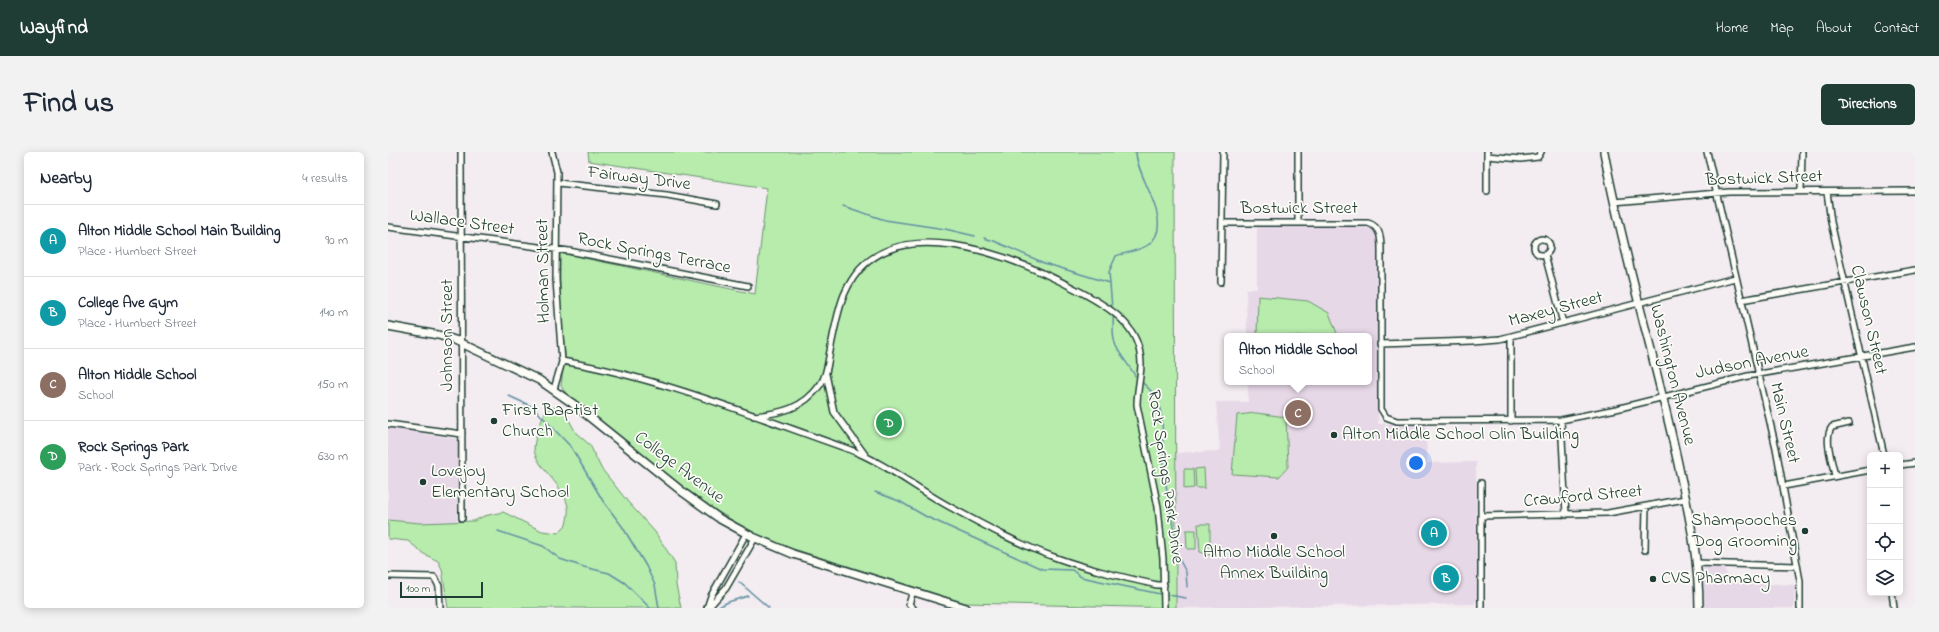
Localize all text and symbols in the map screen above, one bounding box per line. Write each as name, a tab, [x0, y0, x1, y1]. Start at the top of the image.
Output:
text: Wayfind	[20, 15, 88, 42]
text: Home	[1716, 18, 1748, 39]
text: Map	[1770, 18, 1794, 39]
text: About	[1816, 18, 1852, 39]
text: Contact	[1874, 18, 1919, 39]
text: Find us	[24, 84, 114, 125]
button: Directions	[1821, 84, 1915, 125]
street label: Fairway Drive	[585, 160, 693, 198]
street label: Bostwick Street	[1704, 164, 1823, 194]
text: Nearby	[40, 166, 92, 191]
text: 4 results	[302, 169, 348, 188]
street label: Bostwick Street	[1239, 196, 1358, 222]
street label: Wallace Street	[408, 203, 516, 243]
street label: Holman Street	[530, 218, 558, 324]
text: Alton Middle School Main Building	[78, 220, 280, 242]
street label: Rock Springs Terrace	[575, 226, 734, 283]
text: A	[49, 231, 57, 250]
text: 90 m	[325, 231, 348, 250]
text: Place · Humbert Street	[78, 242, 197, 261]
street label: Clawson Street	[1843, 263, 1893, 377]
street label: Johnson Street	[435, 279, 461, 391]
street label: Maxey Street	[1506, 285, 1606, 335]
text: College Ave Gym	[78, 292, 178, 314]
street label: Washington Avenue	[1641, 302, 1702, 449]
text: B	[49, 303, 57, 322]
text: 140 m	[320, 303, 348, 322]
text: Place · Humbert Street	[78, 314, 197, 333]
popup	[1224, 333, 1372, 385]
text: Alton Middle School	[1239, 339, 1357, 361]
street label: Judson Avenue	[1693, 339, 1812, 387]
text: School	[1239, 361, 1274, 380]
text: Alton Middle School	[78, 364, 197, 386]
text: C	[49, 375, 57, 394]
text: 150 m	[317, 375, 348, 394]
street label: Main Street	[1762, 380, 1806, 466]
text: School	[78, 386, 114, 405]
street label: Rock Springs Park Drive	[1139, 388, 1190, 567]
place label: First Baptist Church	[501, 398, 598, 445]
pin: C	[1285, 398, 1311, 428]
pin: D	[876, 408, 902, 438]
marker: First Baptist Church	[489, 416, 499, 426]
place label: Alton Middle School Olin Building	[1342, 422, 1579, 449]
street label: College Avenue	[628, 425, 730, 512]
marker: Alton Middle School Olin Building	[1329, 430, 1339, 440]
text: Rock Springs Park	[78, 436, 189, 458]
text: D	[48, 447, 58, 466]
text: 630 m	[318, 447, 348, 466]
map controls	[1867, 452, 1903, 596]
button: +	[1867, 452, 1903, 488]
your location	[1406, 453, 1426, 473]
text: Park · Rock Springs Park Drive	[78, 458, 237, 477]
place label: Lovejoy Elementary School	[431, 459, 569, 506]
marker: Lovejoy Elementary School	[418, 477, 428, 487]
street label: Crawford Street	[1522, 479, 1644, 515]
button: −	[1867, 488, 1903, 524]
place label: Shampooches Dog Grooming	[1691, 508, 1797, 556]
pin: A	[1421, 518, 1447, 548]
button: locate	[1867, 524, 1903, 560]
marker: Shampooches Dog Grooming	[1800, 526, 1810, 536]
marker: Altno Middle School Annex Building	[1269, 531, 1279, 541]
place label: Altno Middle School Annex Building	[1203, 540, 1345, 588]
button: layers	[1867, 560, 1903, 596]
pin: B	[1433, 563, 1459, 593]
place label: CVS Pharmacy	[1661, 566, 1770, 592]
marker: CVS Pharmacy	[1648, 574, 1658, 584]
scale bar	[400, 580, 483, 599]
text: 100 m	[406, 581, 430, 597]

